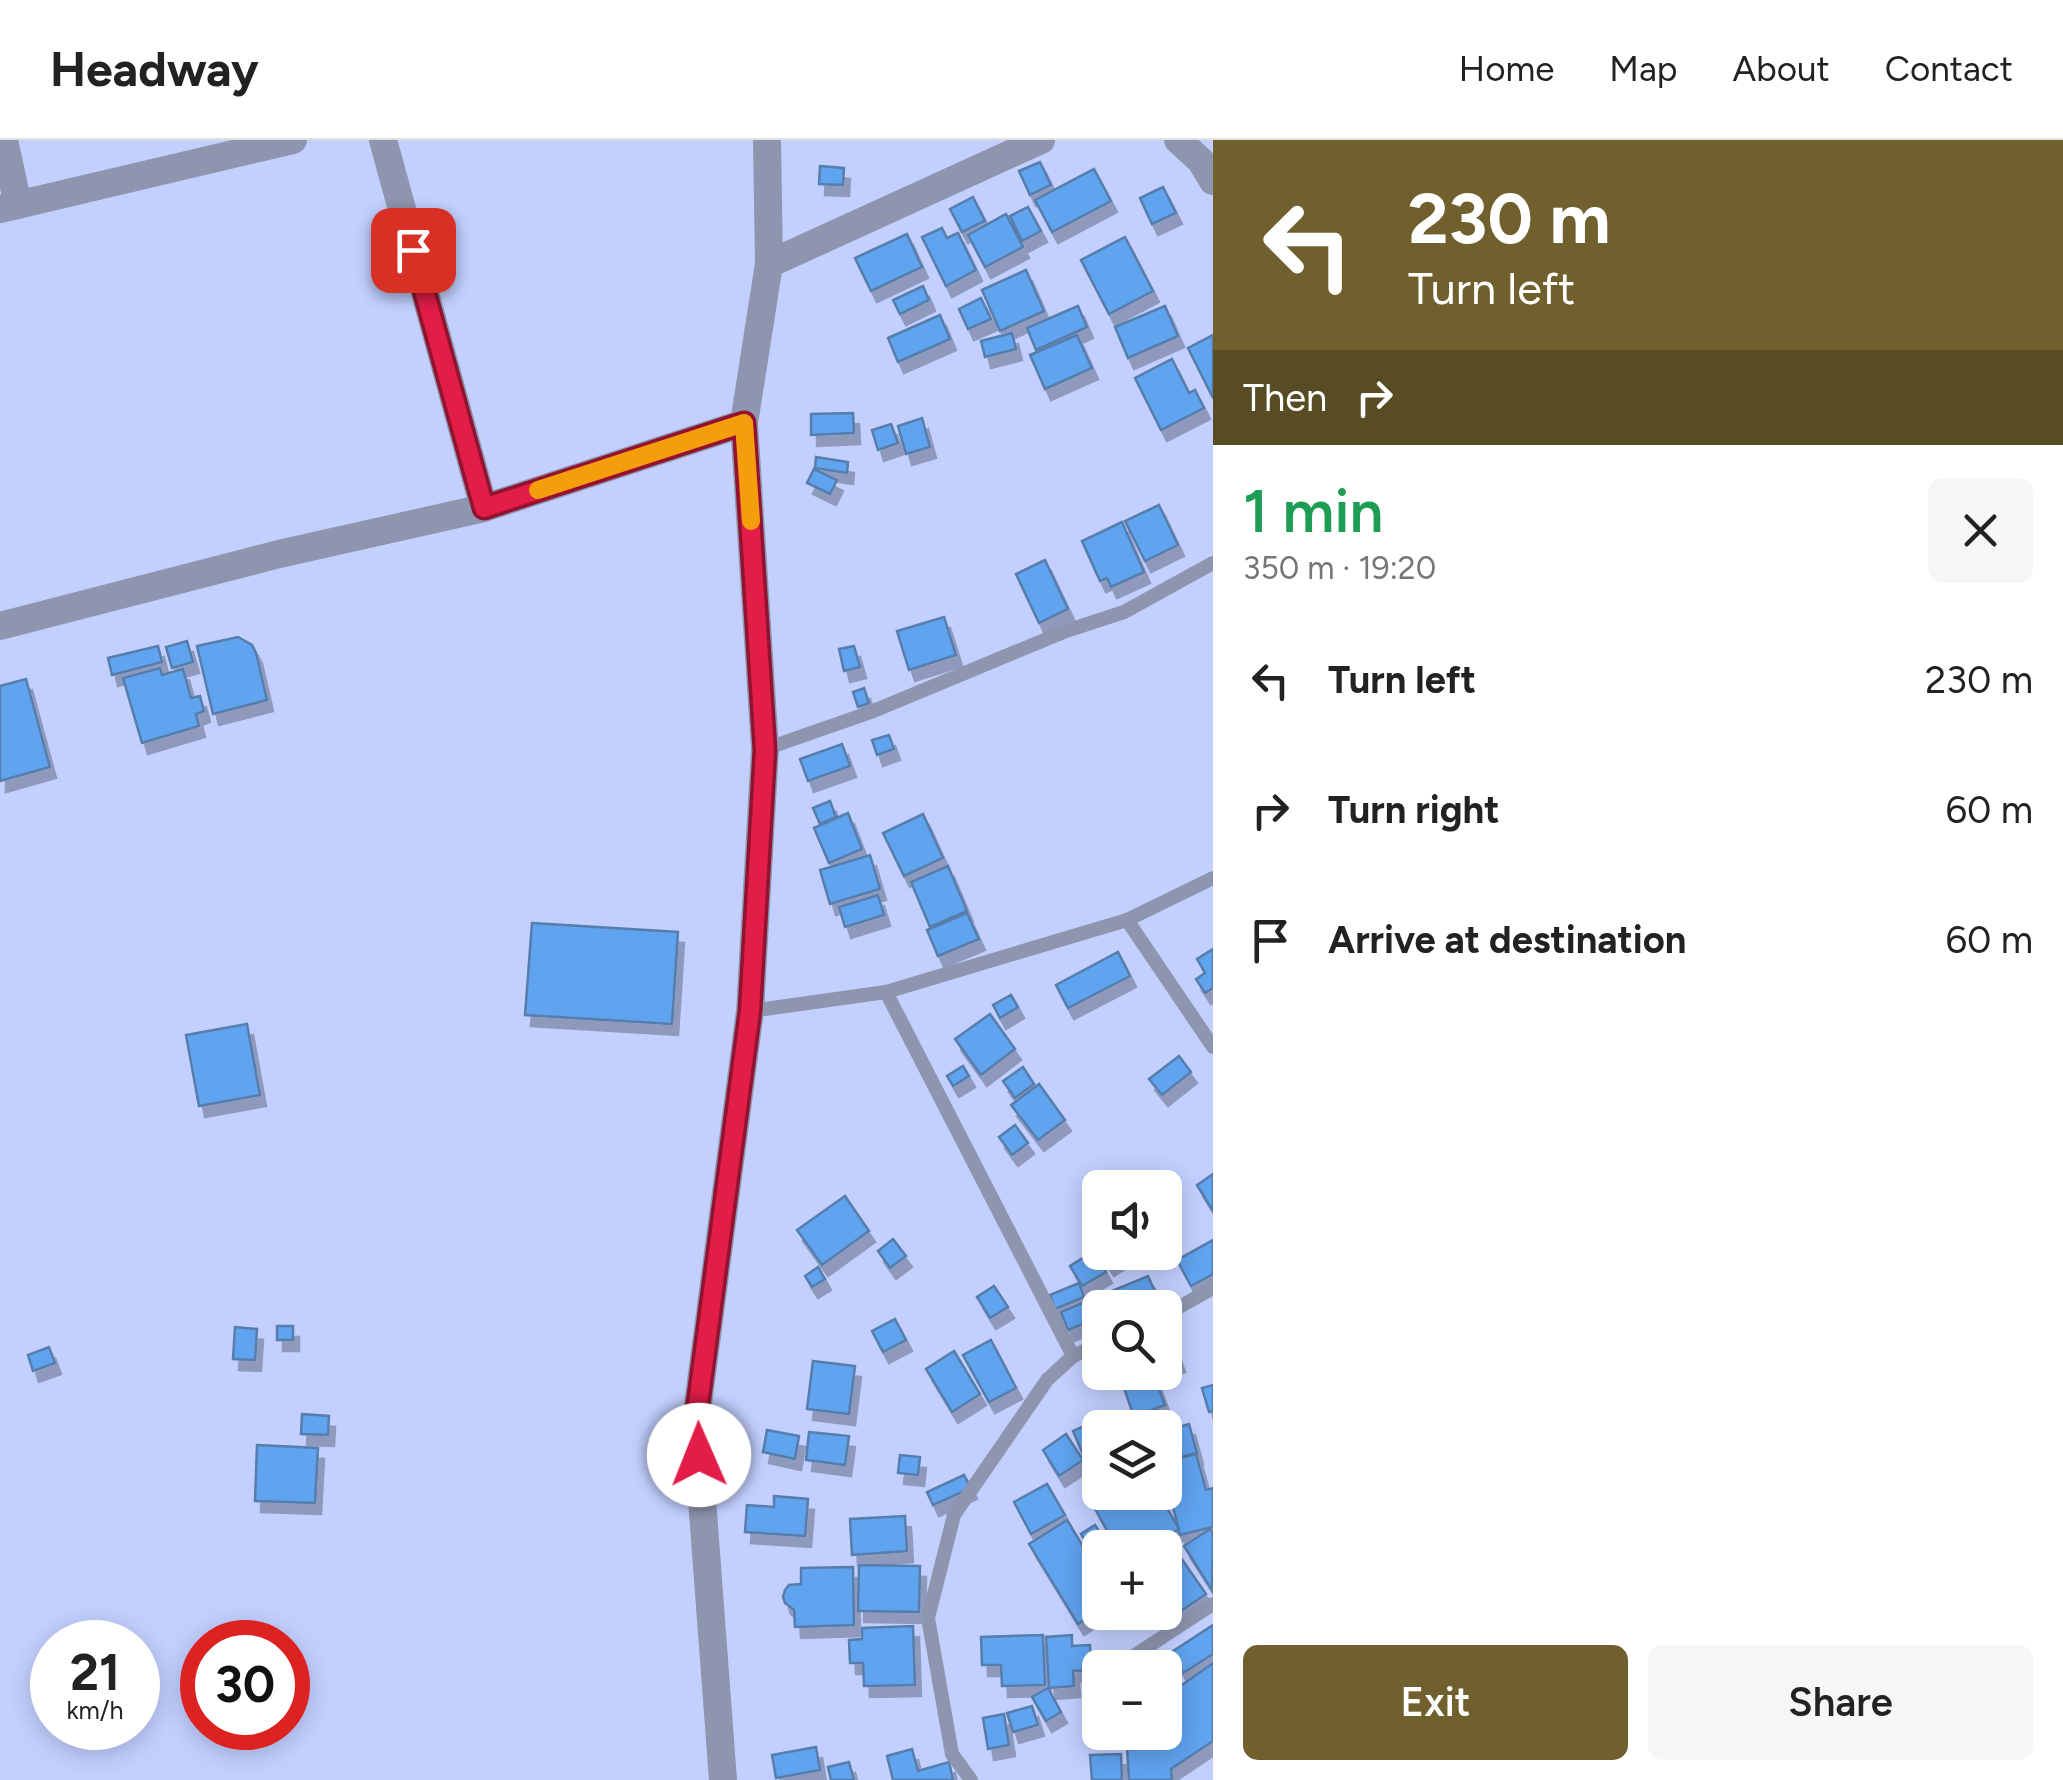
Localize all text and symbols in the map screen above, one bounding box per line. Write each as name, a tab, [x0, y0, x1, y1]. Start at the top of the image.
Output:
text: Headway	[50, 40, 259, 98]
text: Home	[1459, 48, 1554, 90]
text: Map	[1609, 48, 1678, 90]
text: About	[1733, 48, 1830, 90]
text: Contact	[1885, 48, 2013, 90]
text: 230 m	[1408, 176, 1611, 261]
icon: left	[1243, 180, 1373, 310]
pin	[371, 208, 456, 293]
icon: arrive	[386, 223, 441, 278]
text: Turn left	[1408, 261, 1575, 315]
icon: right	[1347, 370, 1402, 425]
text: Then	[1243, 375, 1327, 421]
text: 1 min	[1243, 475, 1383, 547]
button: close	[1928, 478, 2033, 583]
text: 350 m · 19:20	[1243, 549, 1436, 587]
icon: left	[1243, 653, 1298, 708]
text: Turn left	[1328, 657, 1476, 703]
text: 230 m	[1925, 657, 2033, 703]
icon: right	[1243, 783, 1298, 838]
text: Turn right	[1328, 787, 1500, 833]
text: 60 m	[1945, 787, 2033, 833]
icon: arrive	[1243, 913, 1298, 968]
text: Arrive at destination	[1328, 917, 1686, 963]
text: 60 m	[1945, 917, 2033, 963]
map controls	[1082, 1170, 1182, 1750]
button: sound	[1082, 1170, 1182, 1270]
button: search	[1082, 1290, 1182, 1390]
position arrow	[647, 1403, 751, 1507]
button: layers	[1082, 1410, 1182, 1510]
button: +	[1082, 1530, 1182, 1630]
speed limit sign: 30	[180, 1620, 310, 1750]
text: 21	[70, 1642, 120, 1703]
button: Exit	[1243, 1645, 1628, 1760]
button: Share	[1648, 1645, 2033, 1760]
button: −	[1082, 1650, 1182, 1750]
text: km/h	[66, 1695, 124, 1725]

